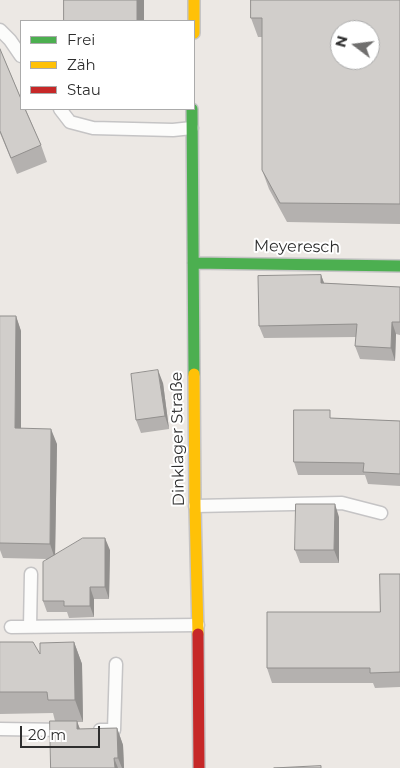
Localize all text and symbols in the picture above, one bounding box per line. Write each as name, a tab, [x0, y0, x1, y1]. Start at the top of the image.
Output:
legend	[20, 20, 195, 110]
north arrow	[330, 20, 380, 70]
text: Frei	[67, 30, 95, 49]
text: N	[331, 34, 352, 49]
text: Zäh	[67, 55, 96, 74]
text: Stau	[67, 80, 101, 99]
street label: Meyeresch	[254, 237, 340, 257]
street label: Dinklager Straße	[167, 371, 189, 507]
scale bar	[22, 716, 102, 748]
text: 20 m	[28, 725, 66, 744]

